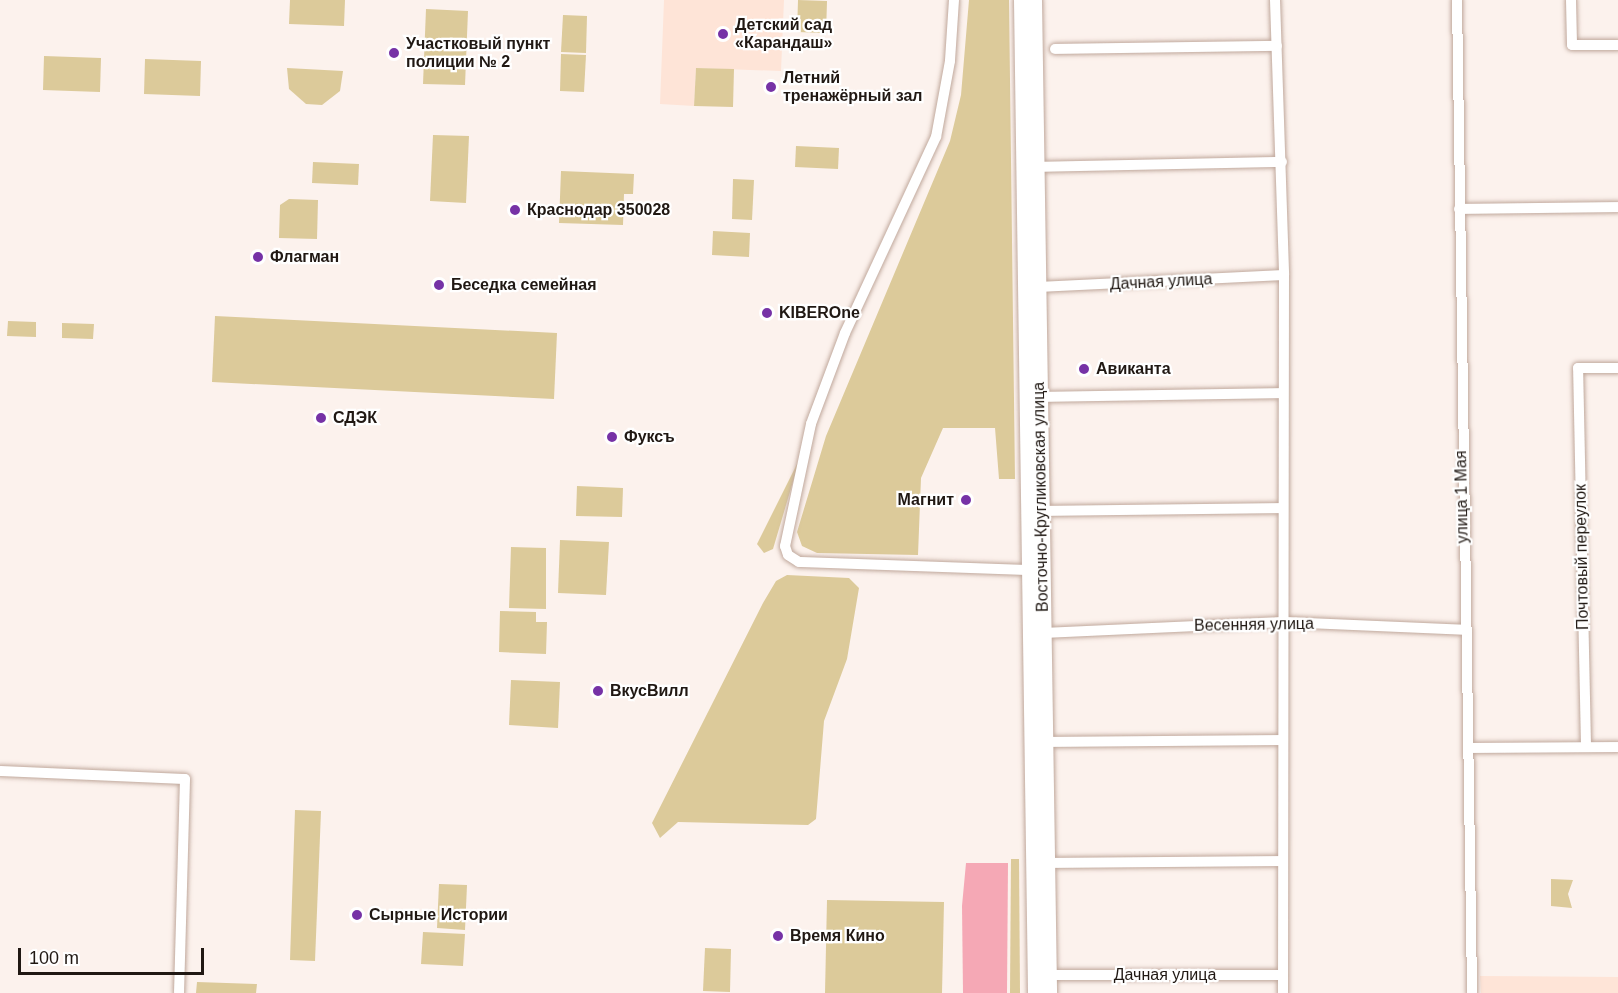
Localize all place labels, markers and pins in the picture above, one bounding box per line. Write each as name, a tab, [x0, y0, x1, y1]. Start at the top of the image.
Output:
place label: Детский сад «Карандаш»	[735, 15, 832, 53]
marker: Детский сад «Карандаш»	[716, 27, 730, 41]
place label: Участковый пункт полиции № 2	[406, 34, 550, 72]
marker: Участковый пункт полиции № 2	[387, 46, 401, 60]
place label: Летний тренажёрный зал	[783, 68, 922, 106]
marker: Летний тренажёрный зал	[764, 80, 778, 94]
place label: Краснодар 350028	[527, 200, 670, 220]
marker: Краснодар 350028	[508, 203, 522, 217]
place label: Флагман	[270, 247, 339, 267]
marker: Флагман	[251, 250, 265, 264]
place label: Беседка семейная	[451, 275, 597, 295]
marker: Беседка семейная	[432, 278, 446, 292]
place label: KIBEROne	[779, 303, 860, 323]
marker: KIBEROne	[760, 306, 774, 320]
place label: Авиканта	[1096, 359, 1171, 379]
marker: Авиканта	[1077, 362, 1091, 376]
place label: СДЭК	[333, 408, 377, 428]
marker: СДЭК	[314, 411, 328, 425]
place label: Фуксъ	[624, 427, 675, 447]
marker: Фуксъ	[605, 430, 619, 444]
place label: Магнит	[898, 490, 954, 510]
marker: Магнит	[959, 493, 973, 507]
place label: ВкусВилл	[610, 681, 689, 701]
marker: ВкусВилл	[591, 684, 605, 698]
place label: Сырные Истории	[369, 905, 508, 925]
marker: Сырные Истории	[350, 908, 364, 922]
place label: Время Кино	[790, 926, 885, 946]
marker: Время Кино	[771, 929, 785, 943]

